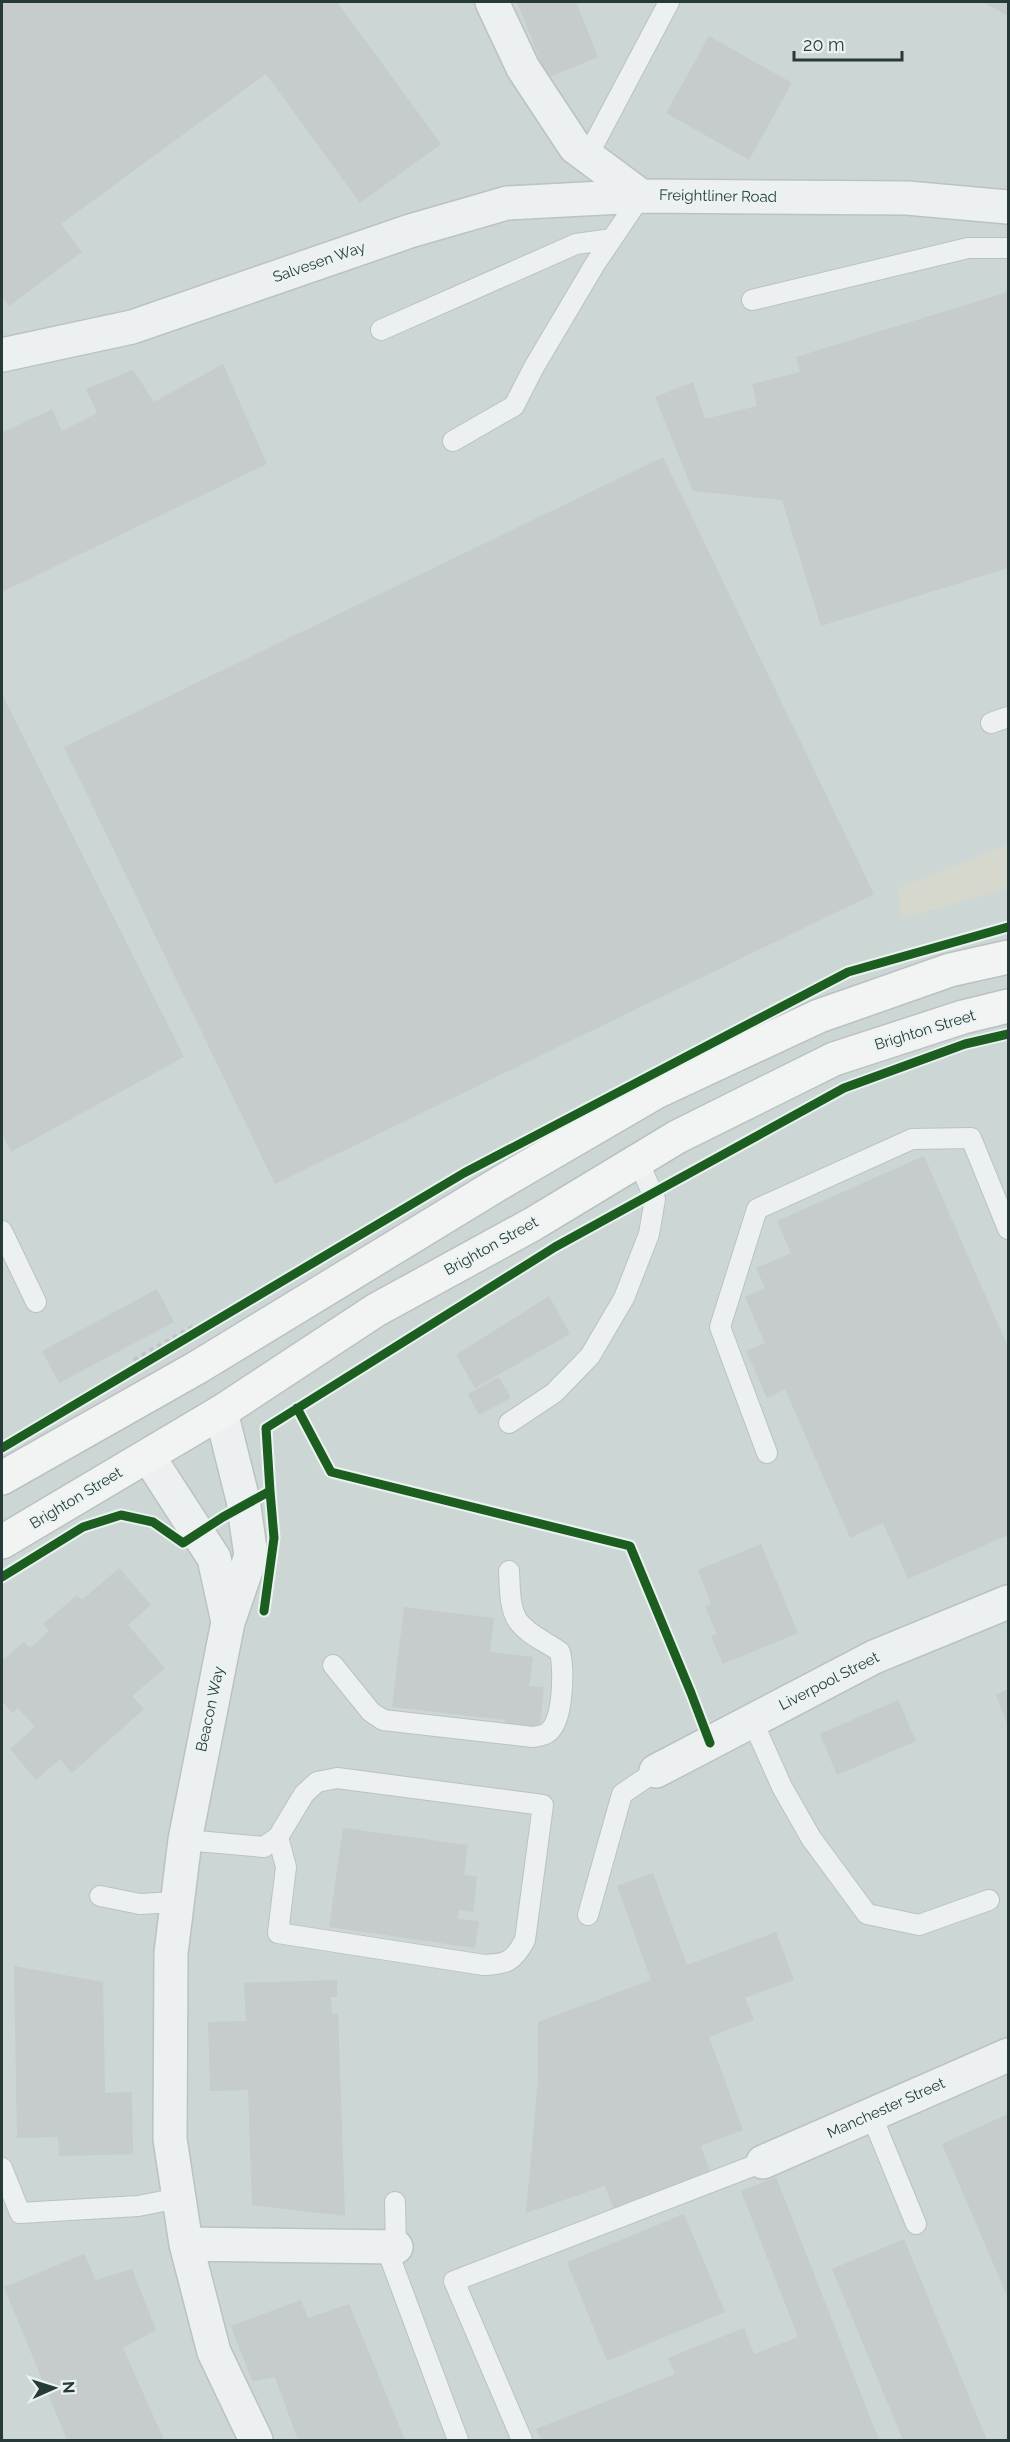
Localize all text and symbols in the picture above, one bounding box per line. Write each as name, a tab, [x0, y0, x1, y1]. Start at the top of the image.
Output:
scale bar	[794, 24, 902, 62]
text: 20 m	[803, 34, 845, 55]
street label: Freightliner Road	[659, 186, 777, 206]
street label: Salvesen Way	[270, 238, 368, 286]
street label: Brighton Street	[872, 1006, 978, 1054]
street label: Brighton Street	[441, 1213, 541, 1279]
street label: Brighton Street	[27, 1463, 125, 1533]
street label: Liverpool Street	[776, 1648, 882, 1714]
street label: Beacon Way	[192, 1665, 228, 1753]
street label: Manchester Street	[824, 2074, 948, 2142]
north arrow	[24, 2358, 84, 2418]
text: N	[59, 2381, 78, 2394]

